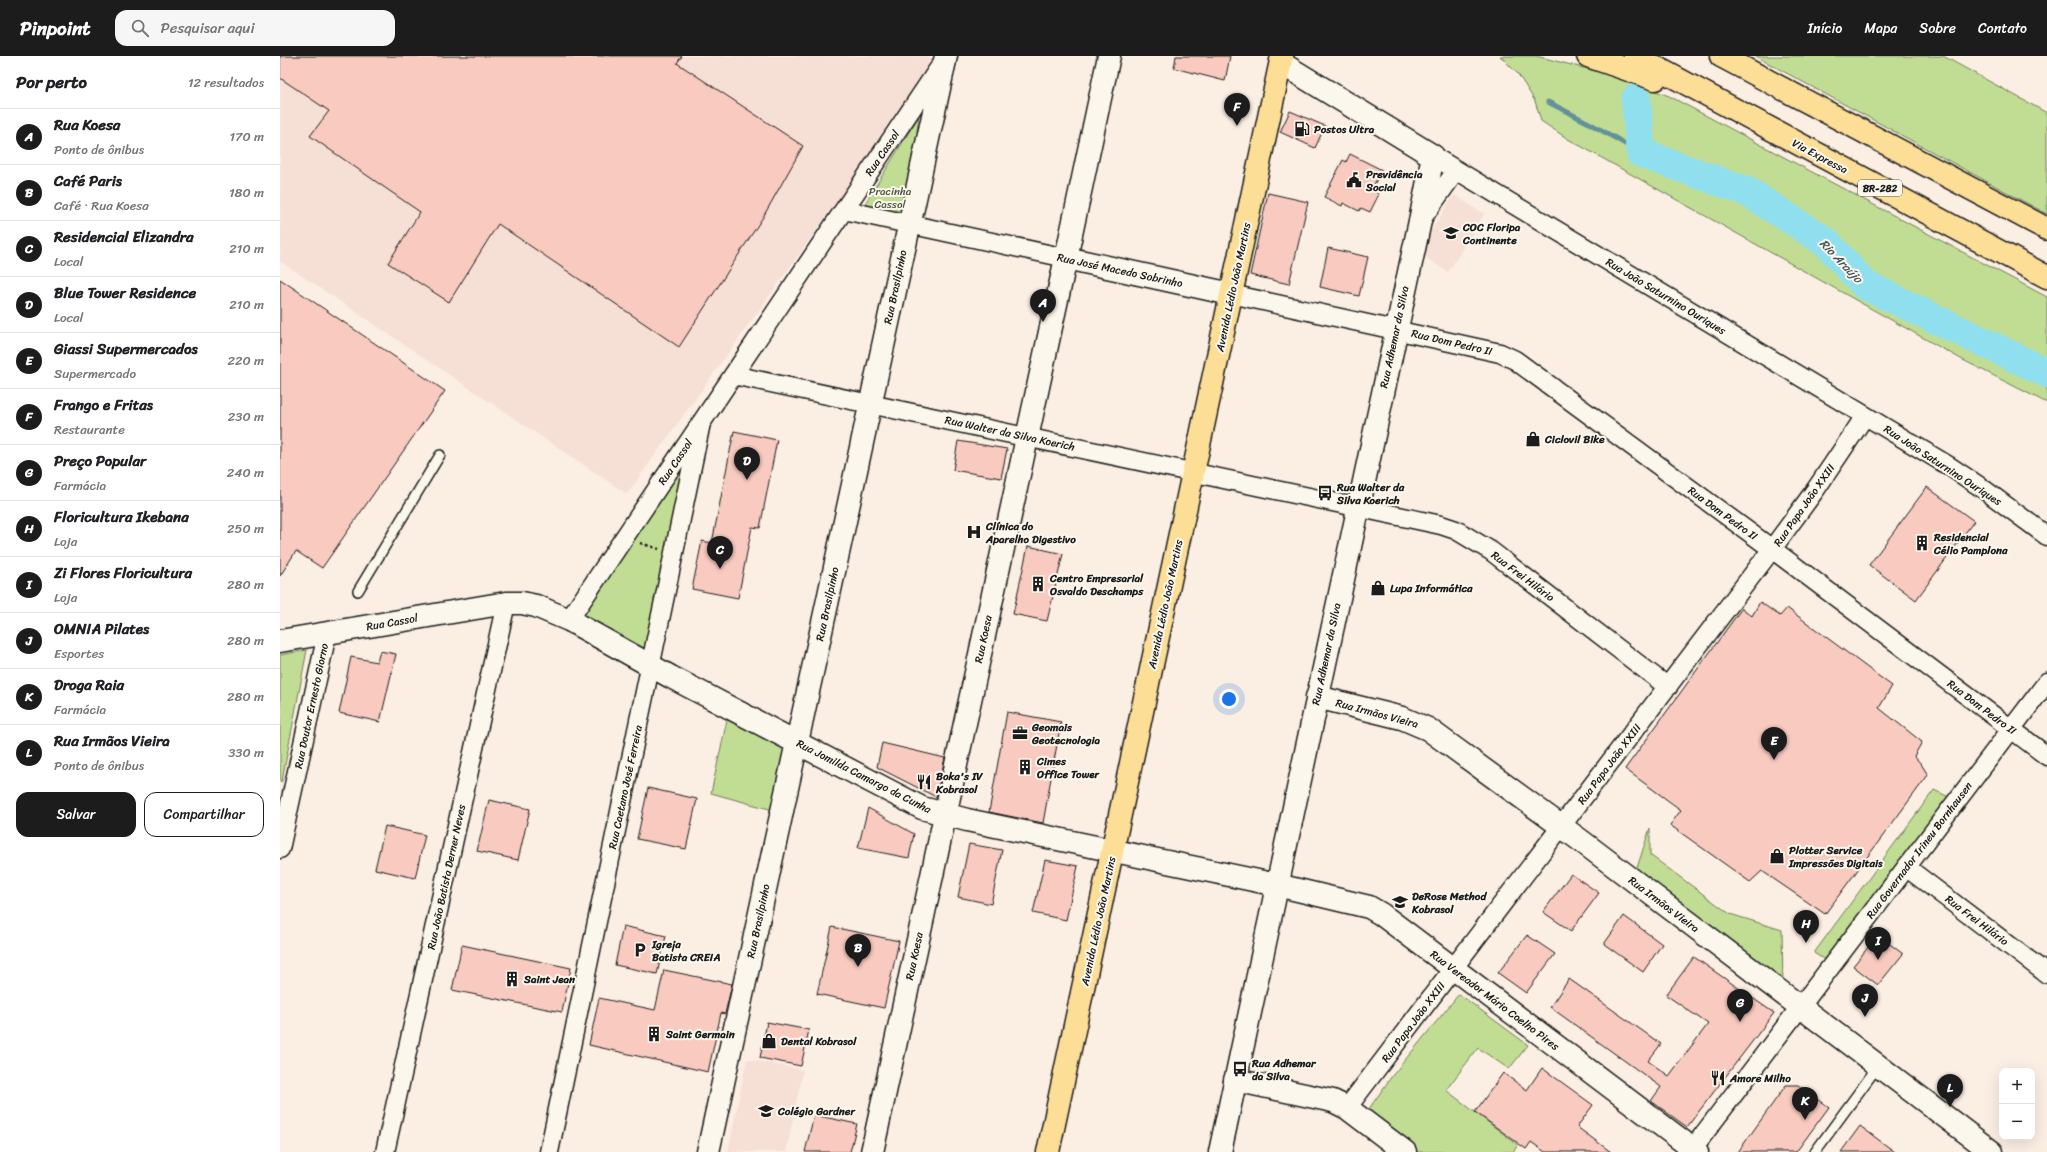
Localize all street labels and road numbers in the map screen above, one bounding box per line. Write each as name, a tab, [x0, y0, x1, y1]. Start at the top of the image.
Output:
street label: Rua Cassol	[860, 126, 905, 180]
street label: Via Expressa	[1788, 134, 1852, 179]
road number: BR-282	[1858, 180, 1902, 196]
street label: Avenida Lédio João Martins	[1210, 220, 1257, 354]
street label: Rua Brasilpinho	[878, 248, 913, 326]
street label: Rua José Macedo Sobrinho	[1055, 248, 1185, 293]
street label: Rua João Saturnino Ouriques	[1602, 253, 1730, 341]
street label: Rua Adhemar da Silva	[1374, 284, 1415, 390]
street label: Rua Dom Pedro II	[1409, 324, 1495, 361]
street label: Rua Walter da Silva Koerich	[943, 410, 1077, 457]
street label: Rua João Saturnino Ouriques	[1880, 420, 2006, 511]
street label: Rua Cassol	[653, 435, 698, 489]
street label: Rua Papa João XXIII	[1769, 459, 1840, 551]
street label: Rua Dom Pedro II	[1684, 481, 1762, 546]
street label: Avenida Lédio João Martins	[1142, 537, 1189, 671]
street label: Rua Frei Hilário	[1487, 546, 1559, 607]
street label: Rua Brasilpinho	[810, 565, 845, 643]
street label: Rua Adhemar da Silva	[1306, 601, 1347, 707]
street label: Rua Cassol	[365, 608, 420, 636]
street label: Rua Koesa	[969, 613, 998, 665]
street label: Rua Doutor Ernesto Giorno	[289, 641, 334, 771]
street label: Rua Dom Pedro II	[1943, 675, 2021, 740]
street label: Rua Irmãos Vieira	[1333, 693, 1421, 734]
street label: Rua Papa João XXIII	[1573, 719, 1647, 809]
street label: Rua Caetano José Ferreira	[603, 723, 648, 851]
street label: Rua Jomilda Camargo da Cunha	[793, 734, 935, 819]
street label: Rua Governador Irineu Bornhausen	[1861, 778, 1977, 923]
street label: Rua João Batista Derner Neves	[422, 802, 471, 952]
street label: Avenida Lédio João Martins	[1075, 854, 1122, 988]
street label: Rua Irmãos Vieira	[1624, 871, 1704, 938]
street label: Rua Brasilpinho	[741, 882, 776, 960]
street label: Rua Frei Hilário	[1941, 890, 2013, 951]
street label: Rua Koesa	[900, 930, 929, 982]
street label: Rua Vereador Mário Coelho Pires	[1426, 945, 1564, 1056]
street label: Rua Papa João XXIII	[1377, 977, 1451, 1067]

